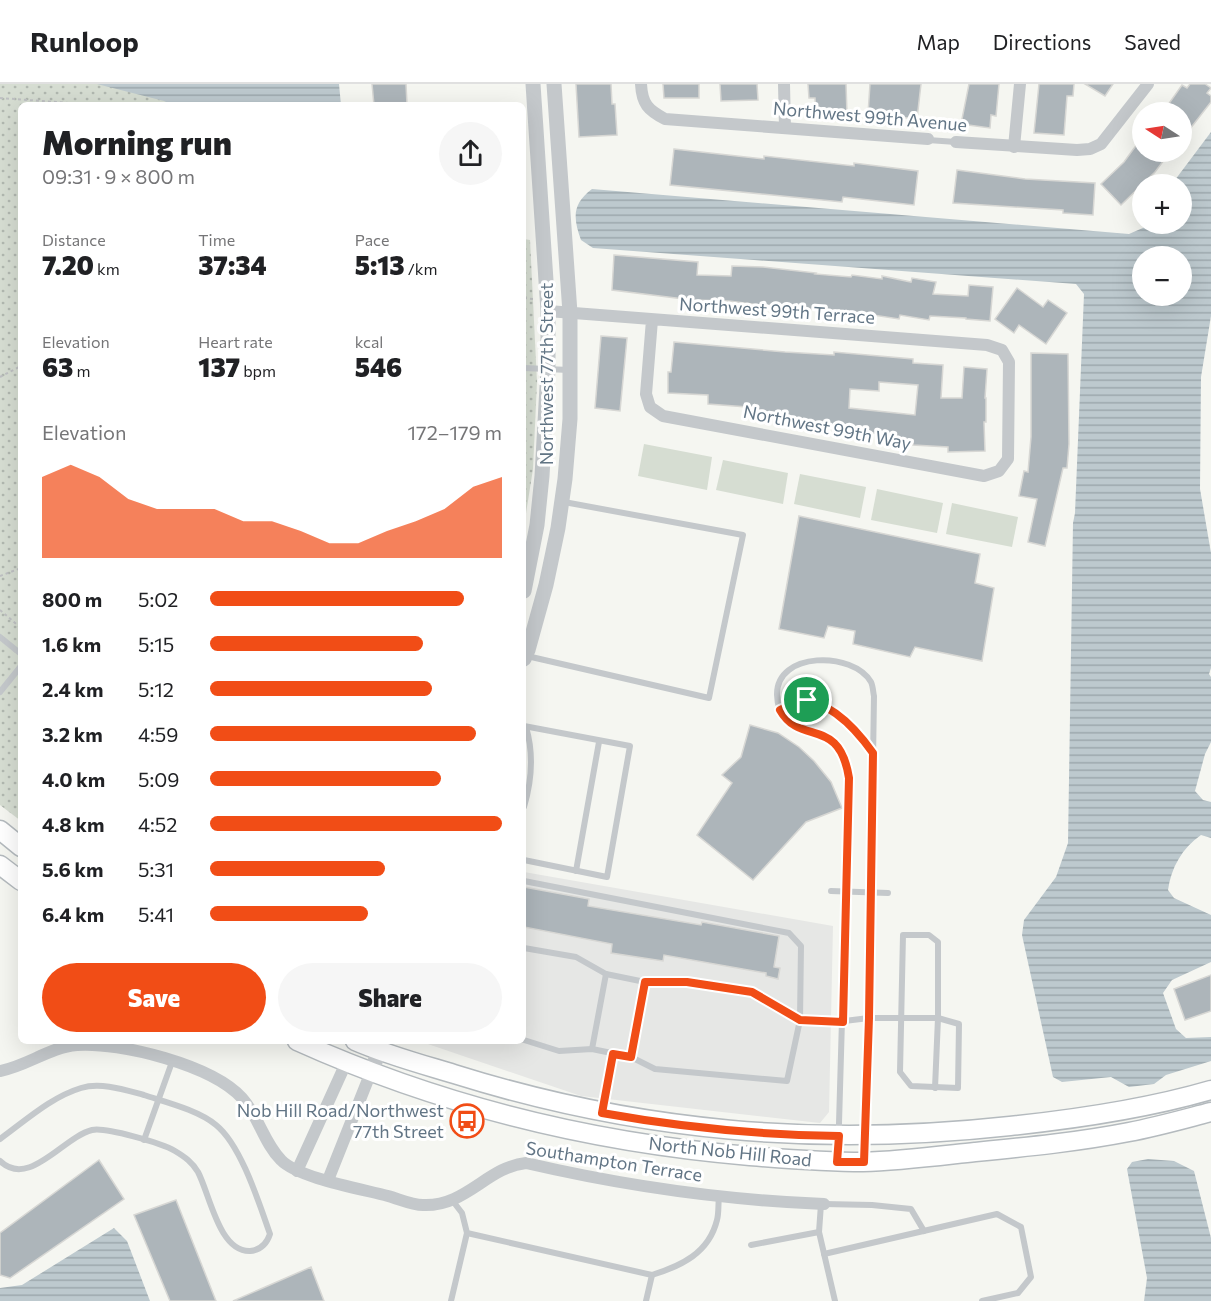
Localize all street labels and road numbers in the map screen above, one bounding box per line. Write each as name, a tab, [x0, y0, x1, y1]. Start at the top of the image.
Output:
street label: Northwest 99th Avenue	[772, 97, 968, 135]
street label: Northwest 77th Street	[535, 283, 557, 465]
street label: Northwest 99th Terrace	[678, 292, 876, 328]
street label: Northwest 99th Way	[741, 400, 913, 454]
street label: North Nob Hill Road	[647, 1132, 813, 1171]
street label: Southampton Terrace	[524, 1136, 704, 1186]

